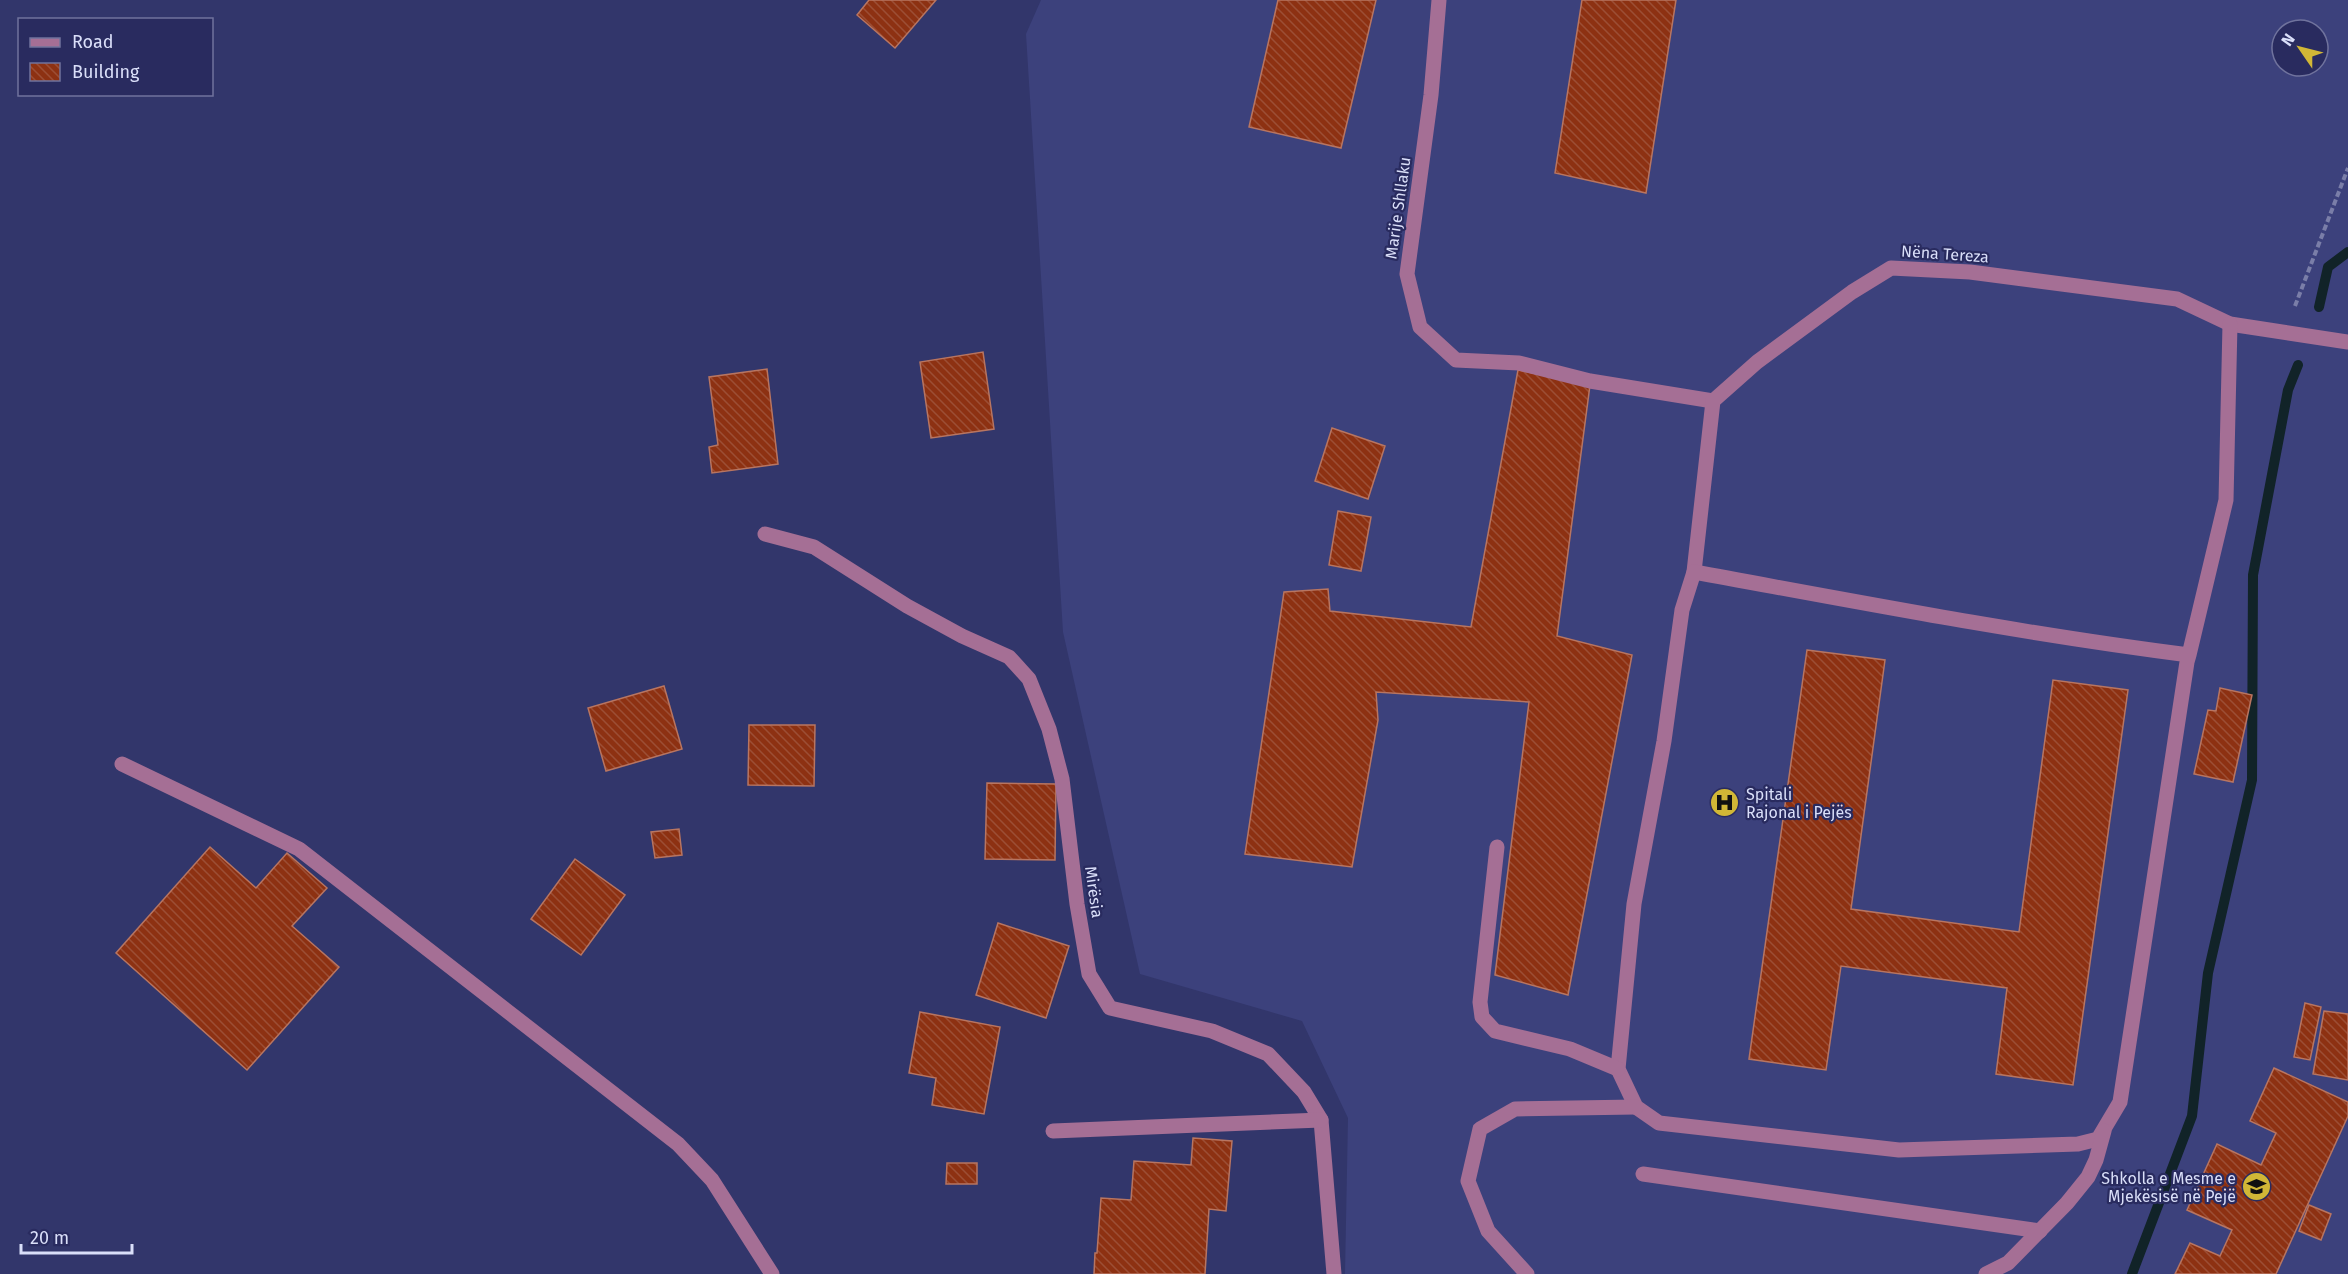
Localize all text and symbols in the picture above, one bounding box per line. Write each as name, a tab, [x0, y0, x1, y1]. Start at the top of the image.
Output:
legend	[18, 18, 213, 96]
north arrow	[2270, 18, 2330, 78]
text: N	[2277, 30, 2299, 49]
text: Road	[72, 31, 114, 53]
text: Building	[72, 61, 140, 83]
street label: Marije Shllaku	[1381, 156, 1415, 260]
street label: Nëna Tereza	[1901, 241, 1989, 267]
place label: Spitali Rajonal i Pejës	[1746, 785, 1852, 822]
hospital icon: Spitali Rajonal i Pejës	[1709, 787, 1741, 819]
street label: Mirësia	[1081, 865, 1107, 919]
place label: Shkolla e Mesme e Mjekësisë në Pejë	[2101, 1169, 2236, 1206]
school or university icon: Shkolla e Mesme e Mjekësisë në Pejë	[2241, 1171, 2273, 1203]
scale bar	[21, 1217, 132, 1255]
text: 20 m	[30, 1227, 69, 1249]

